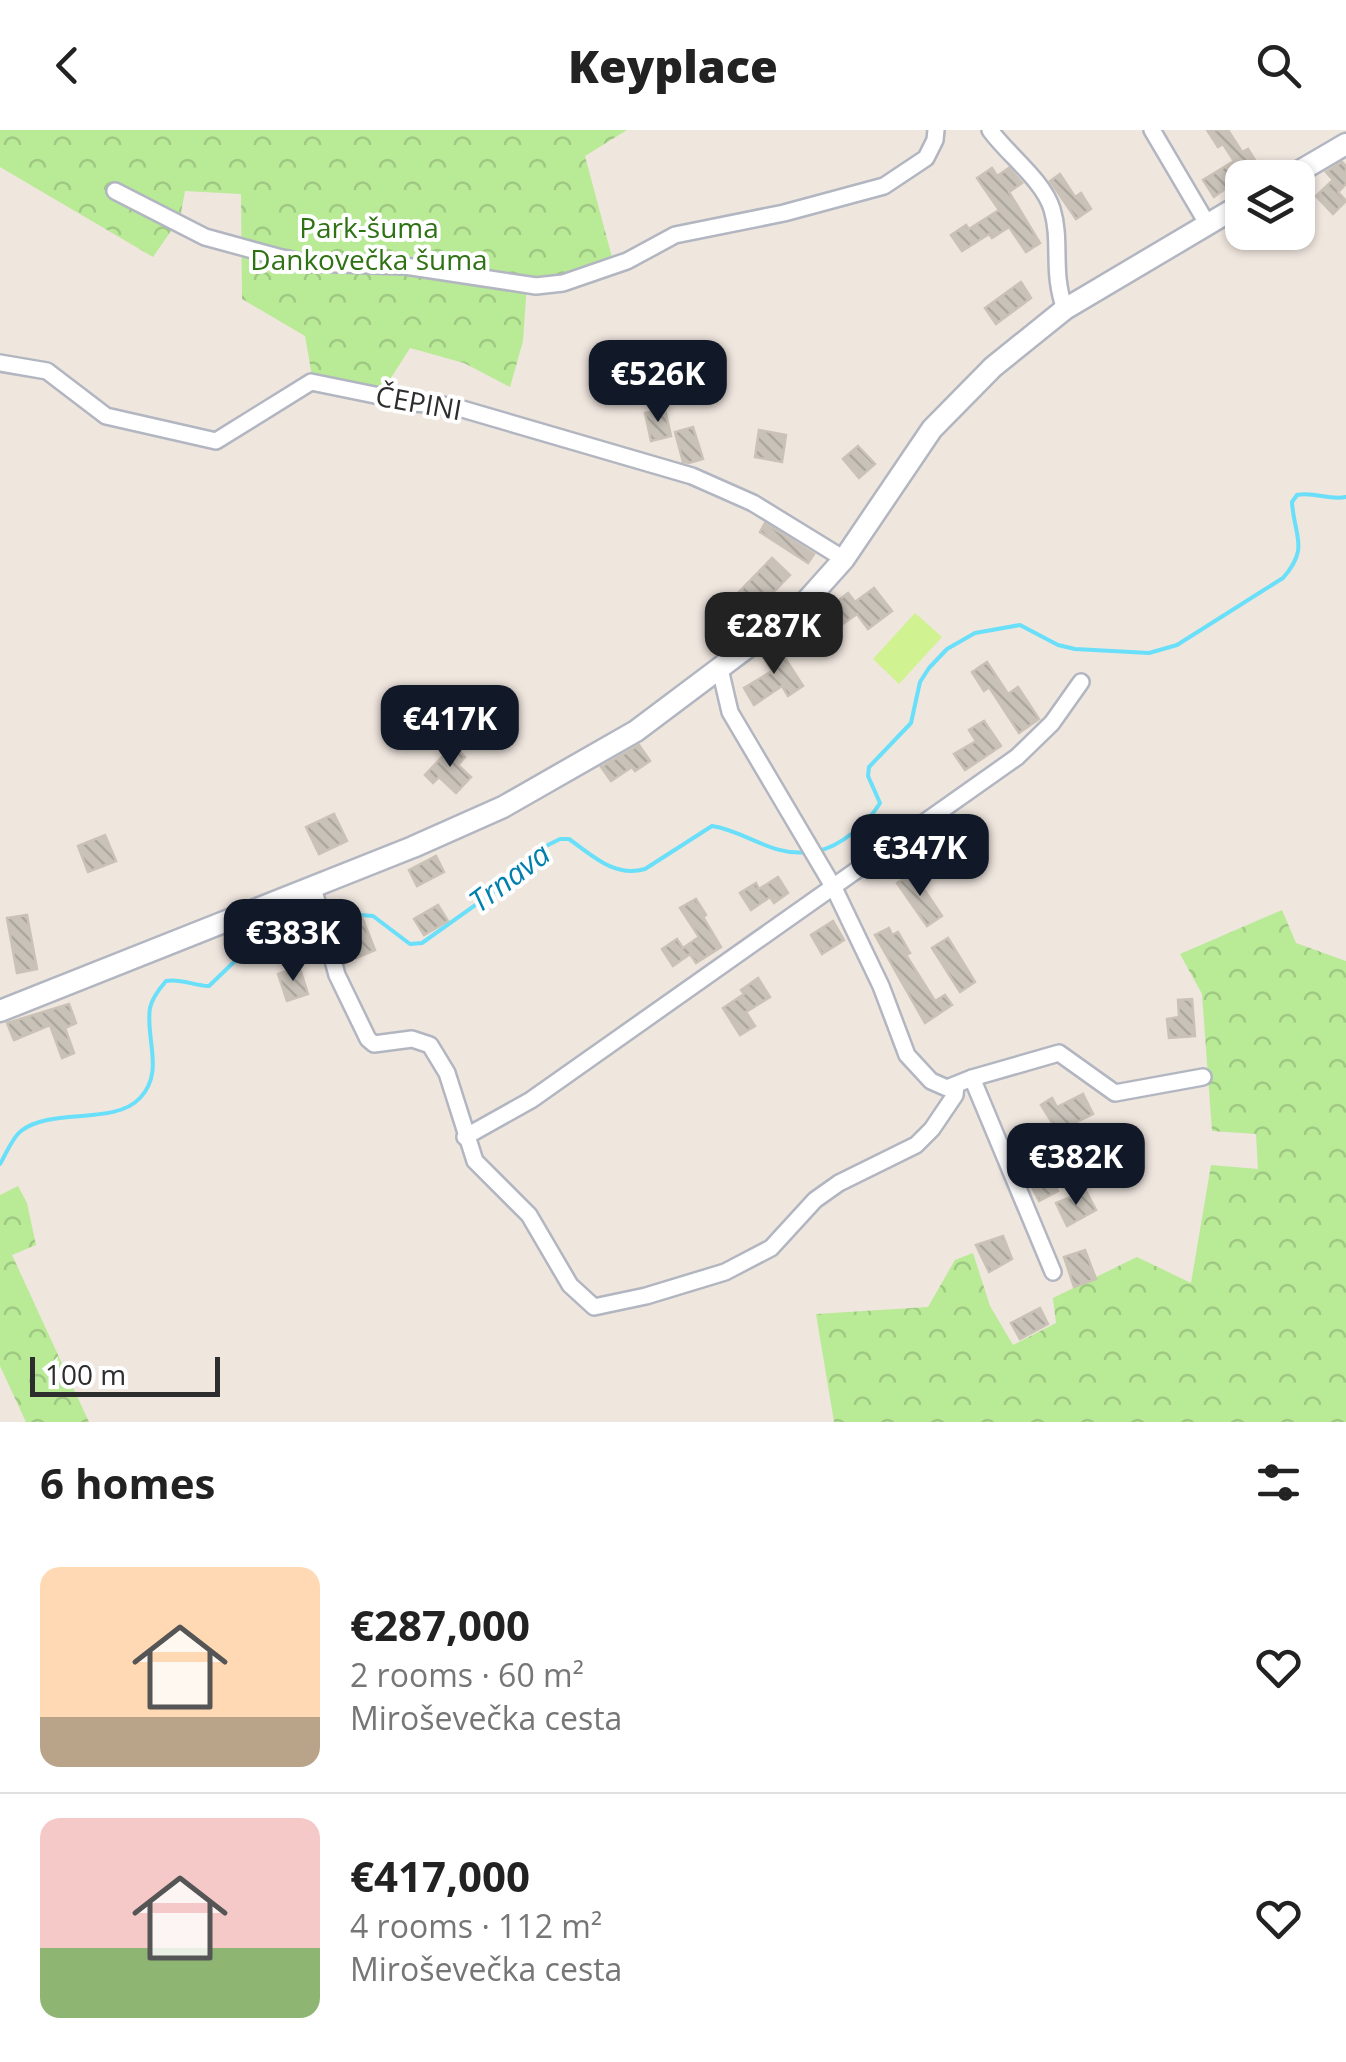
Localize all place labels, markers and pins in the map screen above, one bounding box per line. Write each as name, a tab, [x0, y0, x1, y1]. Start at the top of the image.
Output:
pin: €526K	[588, 340, 728, 425]
pin: €287K	[704, 592, 844, 677]
pin: €417K	[380, 685, 520, 770]
pin: €347K	[850, 814, 990, 899]
pin: €383K	[223, 899, 363, 984]
pin: €382K	[1006, 1123, 1146, 1208]

